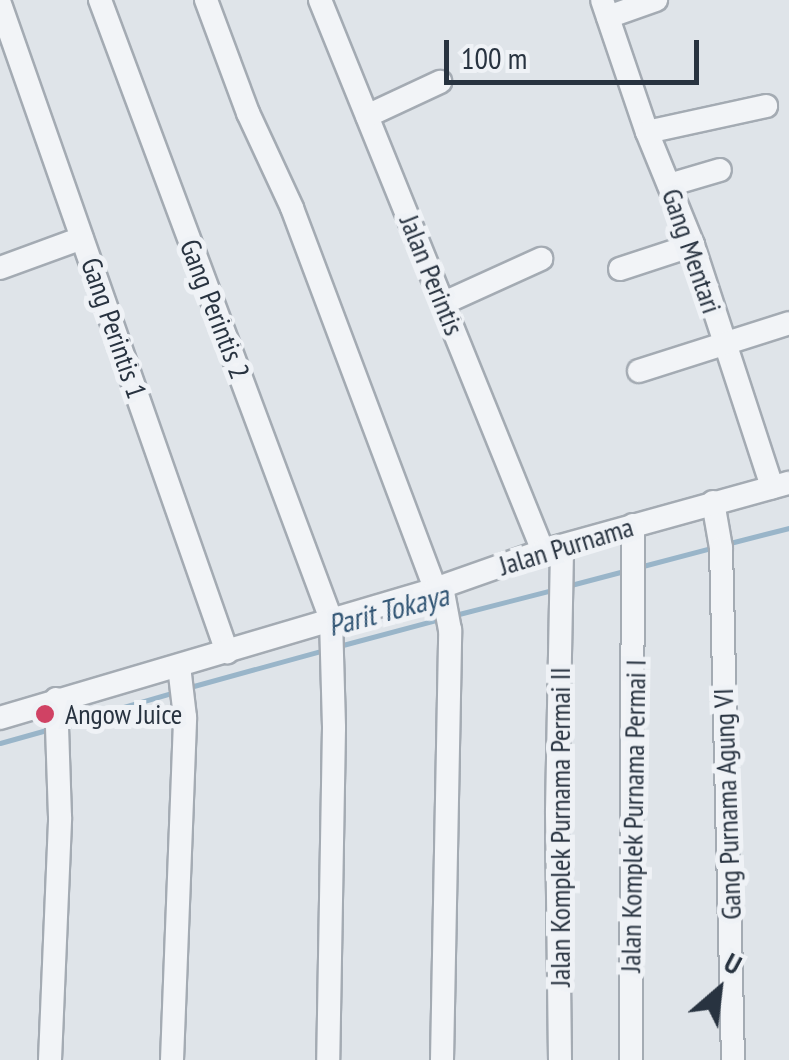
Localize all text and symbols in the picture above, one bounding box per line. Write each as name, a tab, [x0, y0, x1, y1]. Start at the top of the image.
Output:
scale bar	[449, 20, 704, 82]
text: 100 m	[461, 38, 527, 77]
street label: Gang Mentari	[655, 184, 729, 318]
street label: Jalan Perintis	[393, 210, 471, 340]
street label: Gang Perintis 2	[173, 235, 257, 383]
street label: Gang Perintis 1	[74, 253, 154, 403]
street label: Jalan Purnama	[495, 510, 637, 582]
water label: Parit Tokaya	[323, 577, 453, 643]
street label: Jalan Komplek Purnama Permai I	[613, 659, 653, 973]
street label: Jalan Komplek Purnama Permai II	[543, 667, 577, 987]
street label: Gang Purnama Agung VI	[706, 687, 748, 921]
place label: Angow Juice	[65, 697, 183, 731]
marker: Angow Juice	[34, 703, 56, 725]
north arrow	[669, 940, 769, 1040]
text: U	[718, 943, 748, 983]

